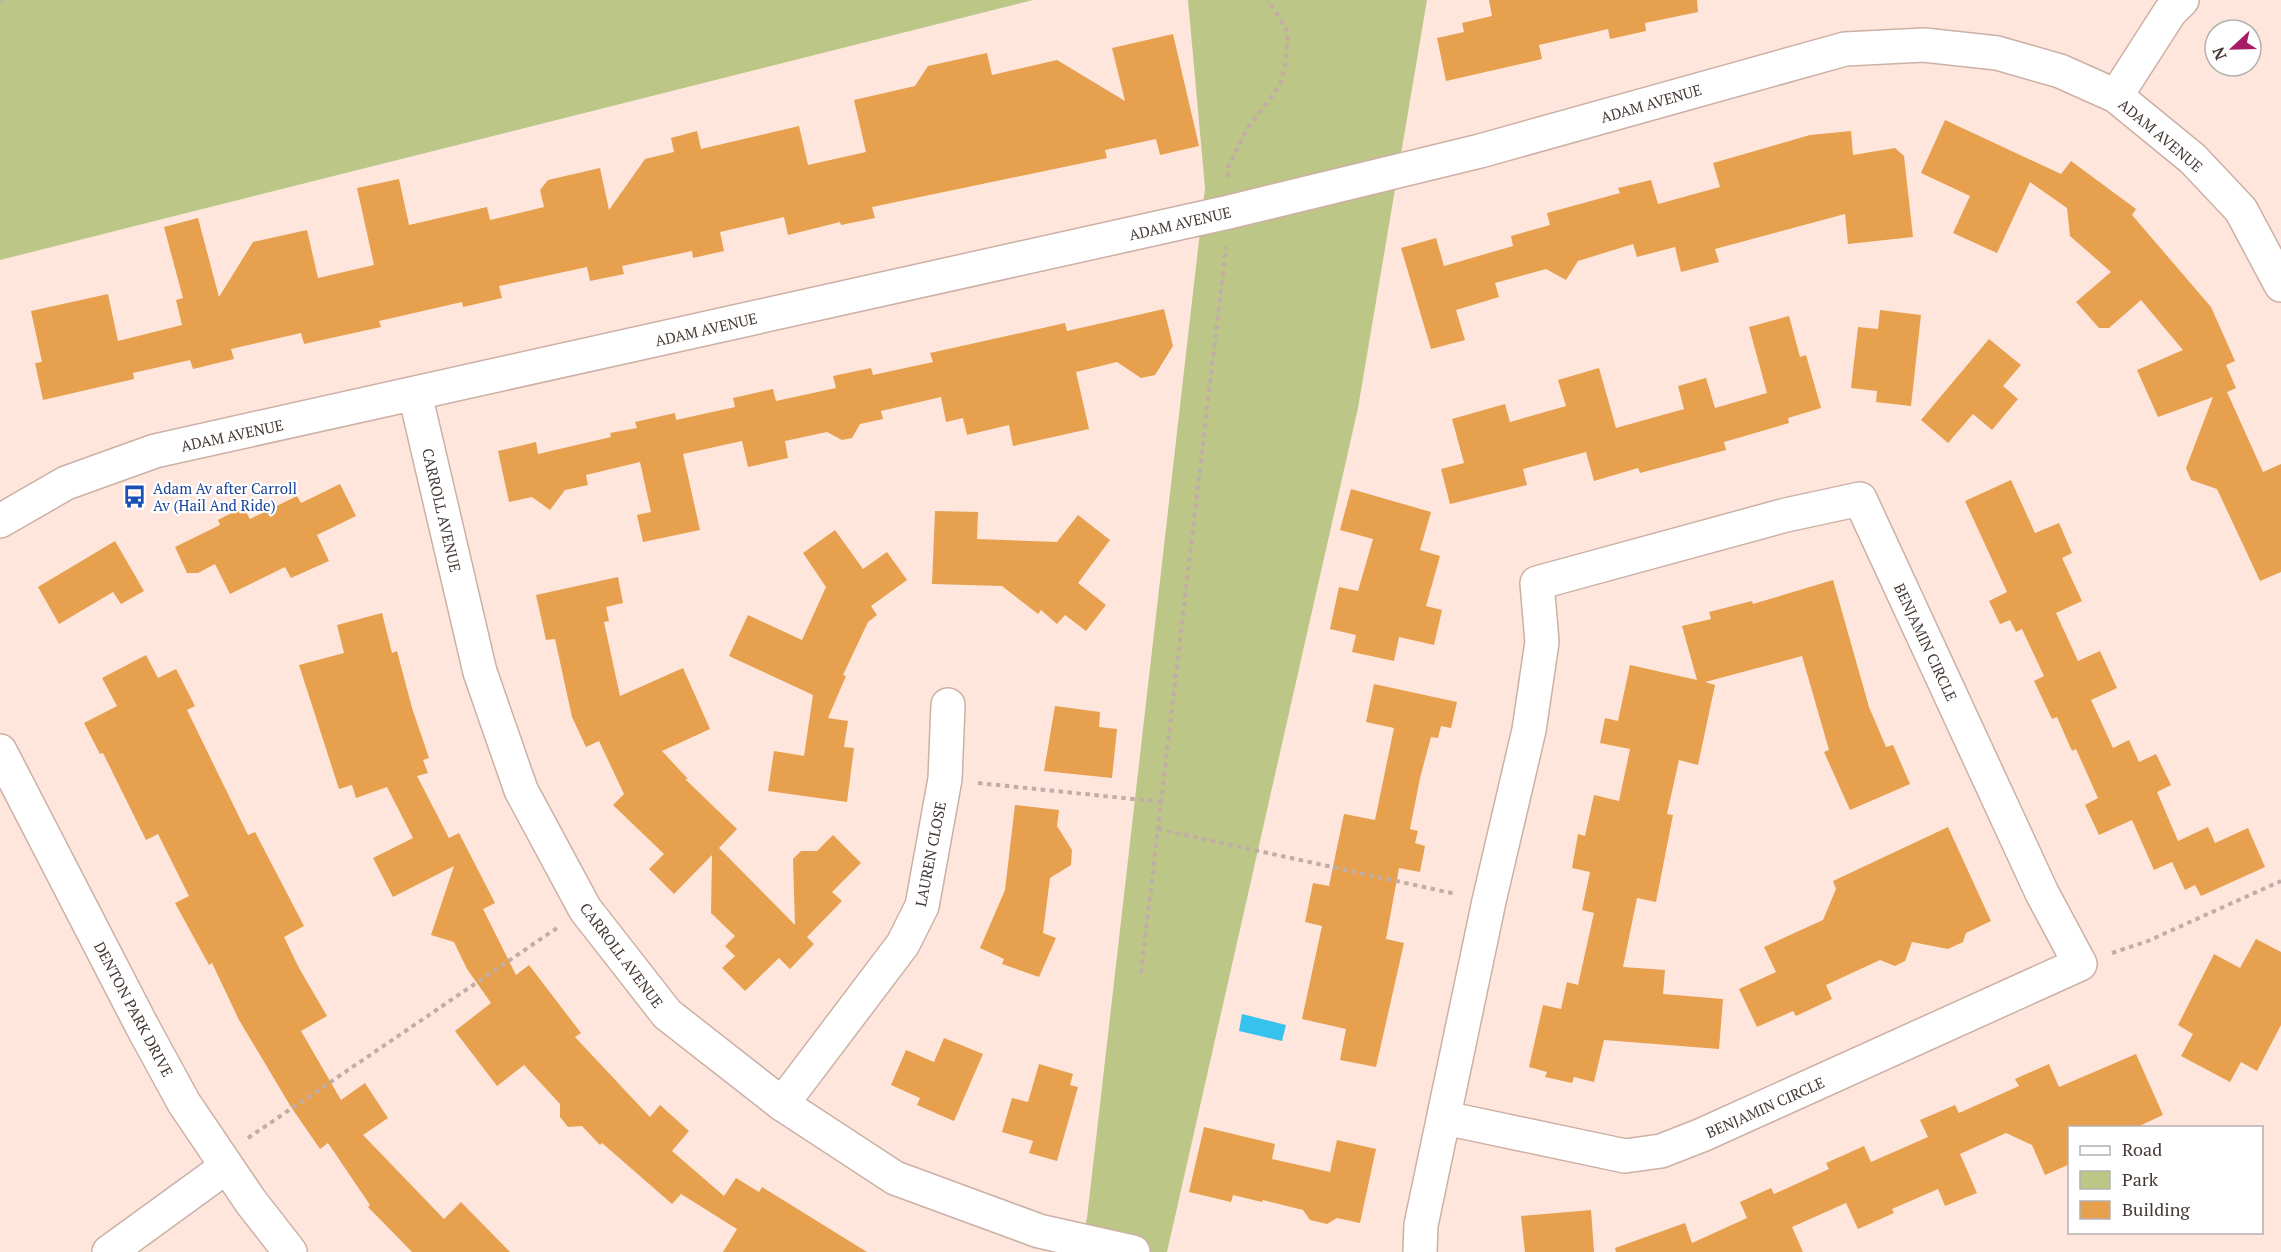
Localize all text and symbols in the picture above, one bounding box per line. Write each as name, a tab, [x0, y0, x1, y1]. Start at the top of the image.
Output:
north arrow	[2203, 18, 2263, 78]
text: N	[2207, 44, 2232, 63]
street label: ADAM AVENUE	[1598, 79, 1704, 127]
street label: ADAM AVENUE	[2115, 94, 2207, 176]
street label: ADAM AVENUE	[1127, 202, 1233, 244]
street label: ADAM AVENUE	[653, 308, 759, 350]
street label: ADAM AVENUE	[179, 414, 285, 456]
street label: CARROLL AVENUE	[418, 446, 466, 574]
place label: Adam Av after Carroll Av (Hail And Ride)	[153, 478, 297, 515]
bus stop icon: Adam Av after Carroll Av (Hail And Ride)	[122, 484, 148, 510]
street label: BENJAMIN CIRCLE	[1890, 580, 1962, 704]
street label: LAUREN CLOSE	[910, 800, 950, 908]
street label: CARROLL AVENUE	[576, 898, 668, 1012]
street label: DENTON PARK DRIVE	[90, 938, 178, 1080]
street label: BENJAMIN CIRCLE	[1703, 1072, 1827, 1142]
legend	[2068, 1126, 2263, 1234]
text: Road	[2122, 1137, 2162, 1161]
text: Park	[2122, 1167, 2159, 1191]
text: Building	[2122, 1197, 2190, 1221]

